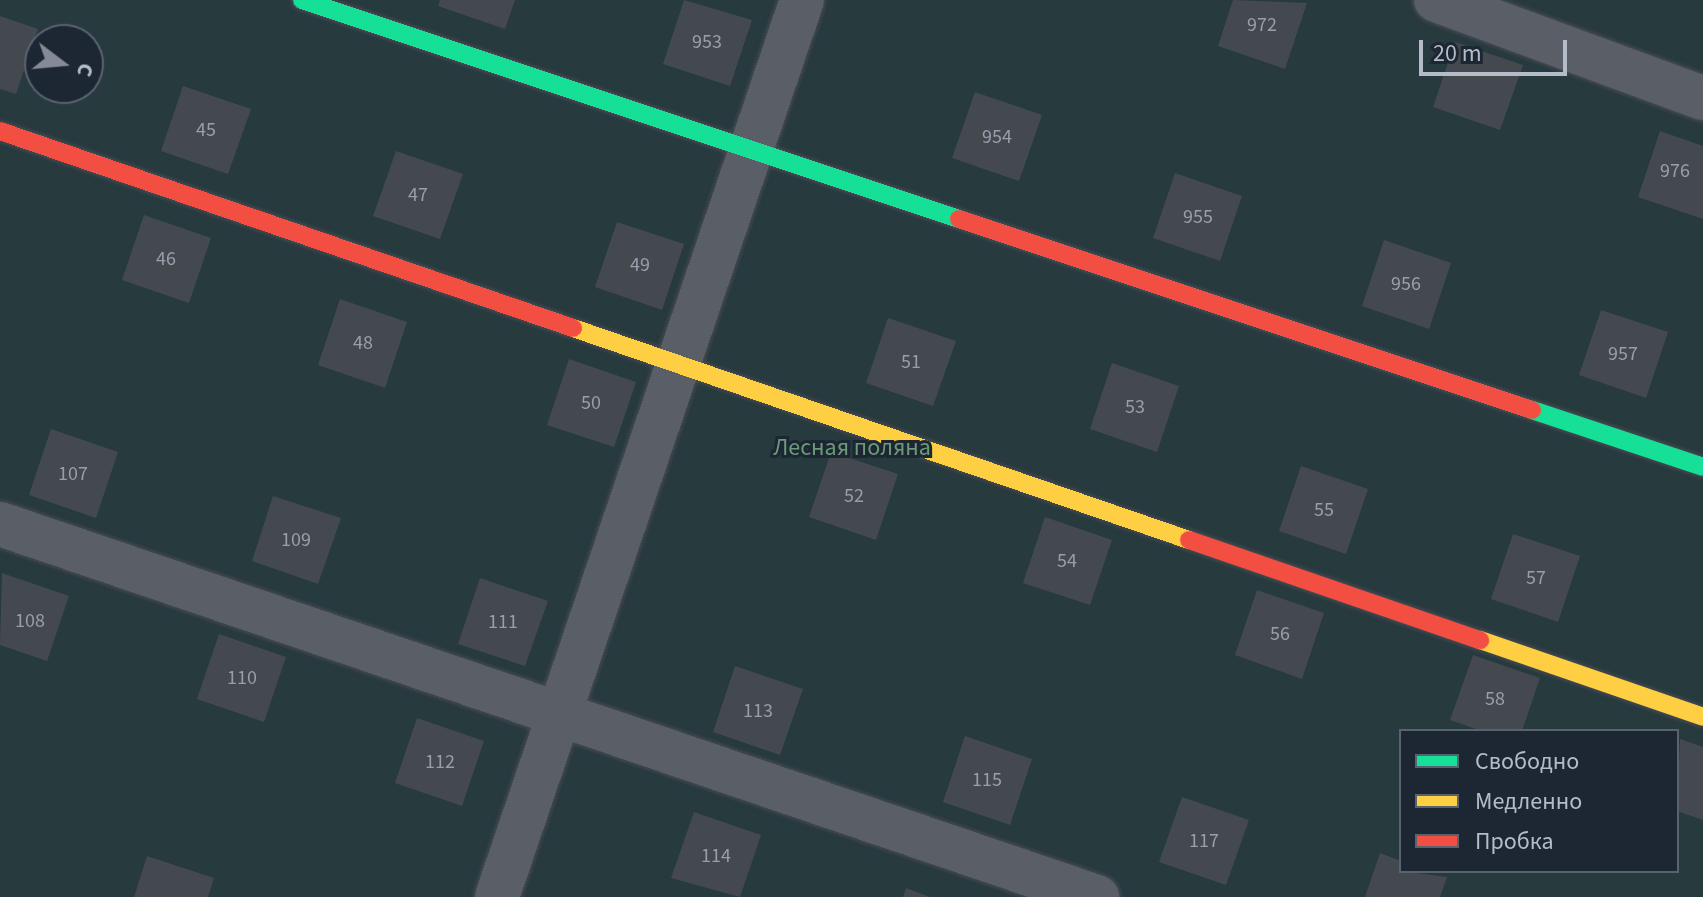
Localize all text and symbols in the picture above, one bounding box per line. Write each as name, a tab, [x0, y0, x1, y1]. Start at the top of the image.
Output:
house number: 972	[1247, 13, 1277, 37]
north arrow	[24, 24, 104, 104]
scale bar	[1423, 24, 1571, 74]
house number: 953	[692, 30, 722, 54]
text: 20 m	[1433, 36, 1482, 71]
text: С	[68, 59, 102, 81]
house number: 45	[196, 118, 216, 142]
house number: 954	[982, 125, 1012, 149]
house number: 976	[1660, 159, 1690, 183]
house number: 47	[408, 183, 428, 207]
house number: 955	[1183, 205, 1213, 229]
house number: 46	[156, 247, 176, 271]
house number: 49	[630, 253, 650, 277]
house number: 956	[1391, 272, 1421, 296]
house number: 48	[353, 331, 373, 355]
house number: 957	[1608, 342, 1638, 366]
house number: 51	[901, 350, 921, 374]
house number: 50	[581, 391, 601, 415]
house number: 53	[1125, 395, 1145, 419]
park label: Лесная поляна	[773, 434, 931, 462]
house number: 107	[58, 462, 88, 486]
house number: 52	[844, 484, 864, 508]
house number: 55	[1314, 498, 1334, 522]
house number: 109	[281, 528, 311, 552]
house number: 54	[1057, 549, 1077, 573]
house number: 57	[1526, 566, 1546, 590]
house number: 108	[15, 609, 45, 633]
house number: 111	[488, 610, 518, 634]
house number: 56	[1270, 622, 1290, 646]
house number: 110	[227, 666, 257, 690]
house number: 58	[1485, 687, 1505, 711]
house number: 113	[743, 699, 773, 723]
legend	[1399, 729, 1679, 873]
text: Свободно	[1475, 744, 1579, 779]
house number: 112	[425, 750, 455, 774]
house number: 115	[972, 768, 1002, 792]
text: Медленно	[1475, 784, 1582, 819]
text: Пробка	[1475, 824, 1554, 859]
house number: 117	[1189, 829, 1219, 853]
house number: 114	[701, 844, 731, 868]

